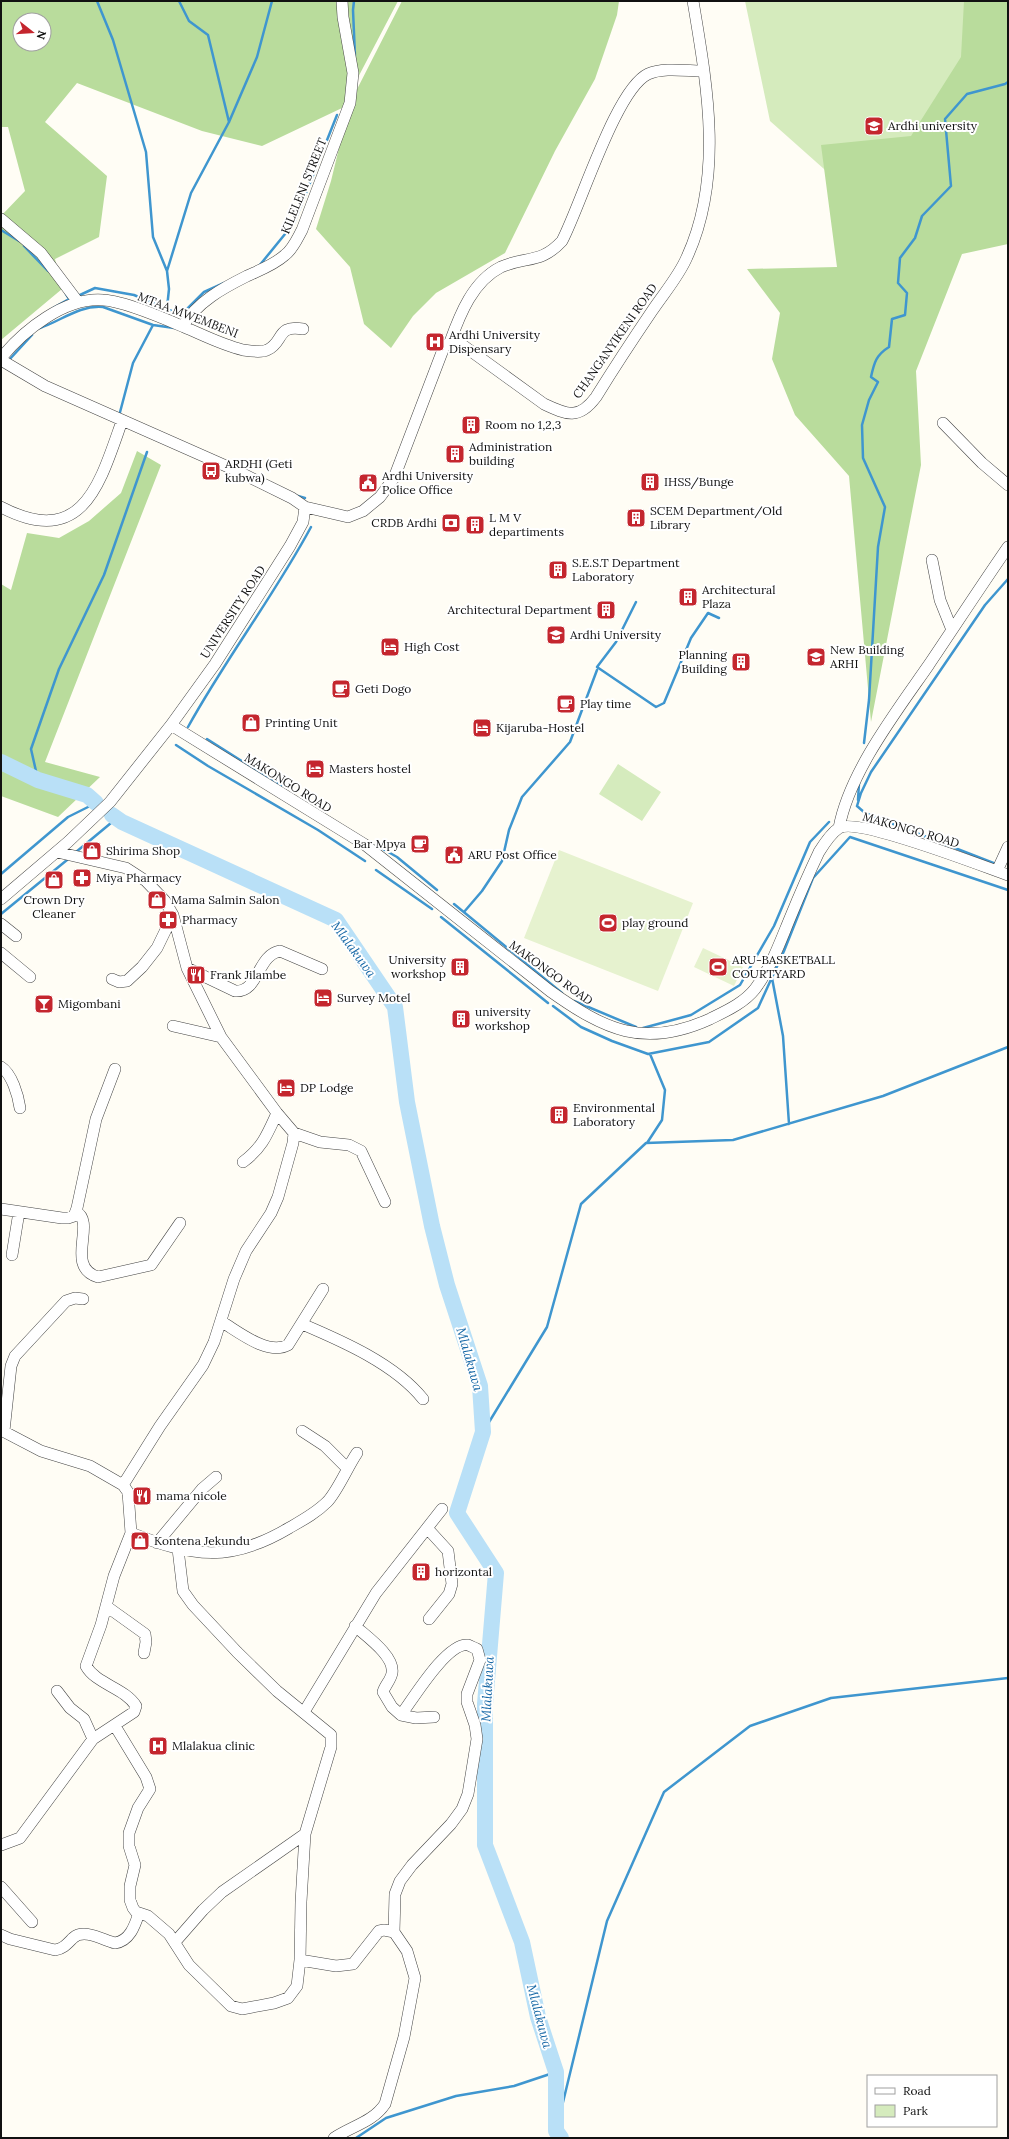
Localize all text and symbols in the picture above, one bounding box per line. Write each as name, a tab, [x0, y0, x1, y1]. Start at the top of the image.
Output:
north arrow	[12, 12, 52, 52]
text: N	[33, 29, 50, 42]
school or university icon: Ardhi university	[863, 115, 885, 137]
place label: Ardhi university	[887, 118, 978, 133]
street label: KILELENI STREET	[277, 135, 330, 236]
street label: CHANGANYIKENI ROAD	[569, 280, 660, 401]
street label: MTAA MWEMBENI	[136, 288, 241, 341]
place label: Ardhi University Dispensary	[448, 327, 541, 356]
hospital icon: Ardhi University Dispensary	[424, 331, 446, 353]
building icon: Room no 1,2,3	[460, 414, 482, 436]
place label: Room no 1,2,3	[485, 417, 562, 432]
place label: Administration building	[468, 439, 552, 468]
building icon: Administration building	[444, 443, 466, 465]
place label: ARDHI (Geti kubwa)	[224, 456, 292, 486]
bus stop icon: ARDHI (Geti kubwa)	[200, 460, 222, 482]
place label: Ardhi University Police Office	[381, 468, 474, 497]
building icon: IHSS/Bunge	[639, 471, 661, 493]
public building icon: Ardhi University Police Office	[357, 472, 379, 494]
place label: IHSS/Bunge	[664, 474, 734, 490]
place label: SCEM Department/Old Library	[650, 503, 782, 532]
building icon: SCEM Department/Old Library	[625, 507, 647, 529]
place label: L M V departiments	[489, 510, 564, 539]
bank icon: CRDB Ardhi	[440, 512, 462, 534]
building icon: L M V departiments	[464, 514, 486, 536]
place label: CRDB Ardhi	[371, 515, 437, 530]
place label: S.E.S.T Department Laboratory	[572, 555, 680, 584]
building icon: S.E.S.T Department Laboratory	[547, 559, 569, 581]
street label: UNIVERSITY ROAD	[197, 562, 268, 661]
place label: Architectural Plaza	[701, 582, 776, 611]
building icon: Architectural Plaza	[677, 586, 699, 608]
building icon: Architectural Department	[595, 599, 617, 621]
place label: Architectural Department	[447, 602, 592, 617]
school or university icon: Ardhi University	[545, 624, 567, 646]
place label: Ardhi University	[569, 627, 662, 642]
hotel icon: High Cost	[379, 636, 401, 658]
place label: High Cost	[404, 639, 460, 654]
place label: New Building ARHI	[829, 642, 904, 671]
school or university icon: New Building ARHI	[805, 646, 827, 668]
place label: Planning Building	[678, 647, 727, 676]
building icon: Planning Building	[730, 651, 752, 673]
cafe icon: Geti Dogo	[330, 678, 352, 700]
place label: Geti Dogo	[355, 681, 411, 696]
cafe icon: Play time	[555, 693, 577, 715]
place label: Play time	[580, 696, 632, 711]
shop icon: Printing Unit	[240, 712, 262, 734]
place label: Printing Unit	[265, 715, 338, 730]
hotel icon: Kijaruba-Hostel	[471, 717, 493, 739]
place label: Kijaruba-Hostel	[496, 720, 584, 735]
street label: MAKONGO ROAD	[242, 750, 335, 815]
hotel icon: Masters hostel	[304, 758, 326, 780]
place label: Masters hostel	[329, 761, 411, 776]
street label: MAKONGO ROAD	[861, 809, 961, 851]
cafe icon: Bar Mpya	[409, 833, 431, 855]
place label: Bar Mpya	[353, 836, 406, 851]
shop icon: Shirima Shop	[81, 840, 103, 862]
place label: Shirima Shop	[106, 843, 180, 858]
public building icon: ARU Post Office	[443, 844, 465, 866]
place label: ARU Post Office	[467, 847, 557, 862]
pharmacy icon: Miya Pharmacy	[71, 867, 93, 889]
shop icon: Crown Dry Cleaner	[43, 869, 65, 891]
place label: Miya Pharmacy	[96, 870, 182, 885]
shop icon: Mama Salmin Salon	[146, 889, 168, 911]
place label: Crown Dry Cleaner	[23, 892, 85, 921]
place label: Mama Salmin Salon	[171, 892, 280, 907]
pharmacy icon: Pharmacy	[157, 909, 179, 931]
place label: Pharmacy	[182, 912, 238, 927]
sports icon: play ground	[597, 912, 619, 934]
place label: play ground	[622, 915, 688, 930]
water label: Mlalakuwa	[327, 918, 380, 981]
street label: MAKONGO ROAD	[506, 937, 596, 1008]
place label: University workshop	[388, 952, 447, 981]
place label: ARU-BASKETBALL COURTYARD	[731, 952, 835, 981]
building icon: University workshop	[449, 956, 471, 978]
sports icon: ARU-BASKETBALL COURTYARD	[707, 956, 729, 978]
restaurant icon: Frank Jilambe	[185, 964, 207, 986]
place label: Frank Jilambe	[210, 967, 287, 982]
hotel icon: Survey Motel	[312, 987, 334, 1009]
place label: Survey Motel	[337, 990, 410, 1005]
bar icon: Migombani	[33, 993, 55, 1015]
place label: Migombani	[58, 996, 121, 1011]
place label: university workshop	[475, 1004, 531, 1033]
building icon: university workshop	[450, 1008, 472, 1030]
hotel icon: DP Lodge	[275, 1077, 297, 1099]
place label: DP Lodge	[300, 1080, 354, 1095]
place label: Environmental Laboratory	[573, 1100, 655, 1129]
building icon: Environmental Laboratory	[548, 1104, 570, 1126]
water label: Mlalakuwa	[452, 1325, 487, 1394]
restaurant icon: mama nicole	[131, 1485, 153, 1507]
place label: mama nicole	[156, 1488, 227, 1503]
shop icon: Kontena Jekundu	[129, 1530, 151, 1552]
place label: Kontena Jekundu	[154, 1533, 250, 1548]
building icon: horizontal	[410, 1561, 432, 1583]
place label: horizontal	[435, 1564, 492, 1579]
water label: Mlalakuwa	[477, 1655, 498, 1722]
hospital icon: Mlalakua clinic	[147, 1735, 169, 1757]
place label: Mlalakua clinic	[172, 1738, 255, 1753]
water label: Mlalakuwa	[523, 1982, 556, 2051]
legend	[867, 2075, 997, 2127]
text: Road	[903, 2083, 931, 2098]
text: Park	[903, 2103, 929, 2118]

